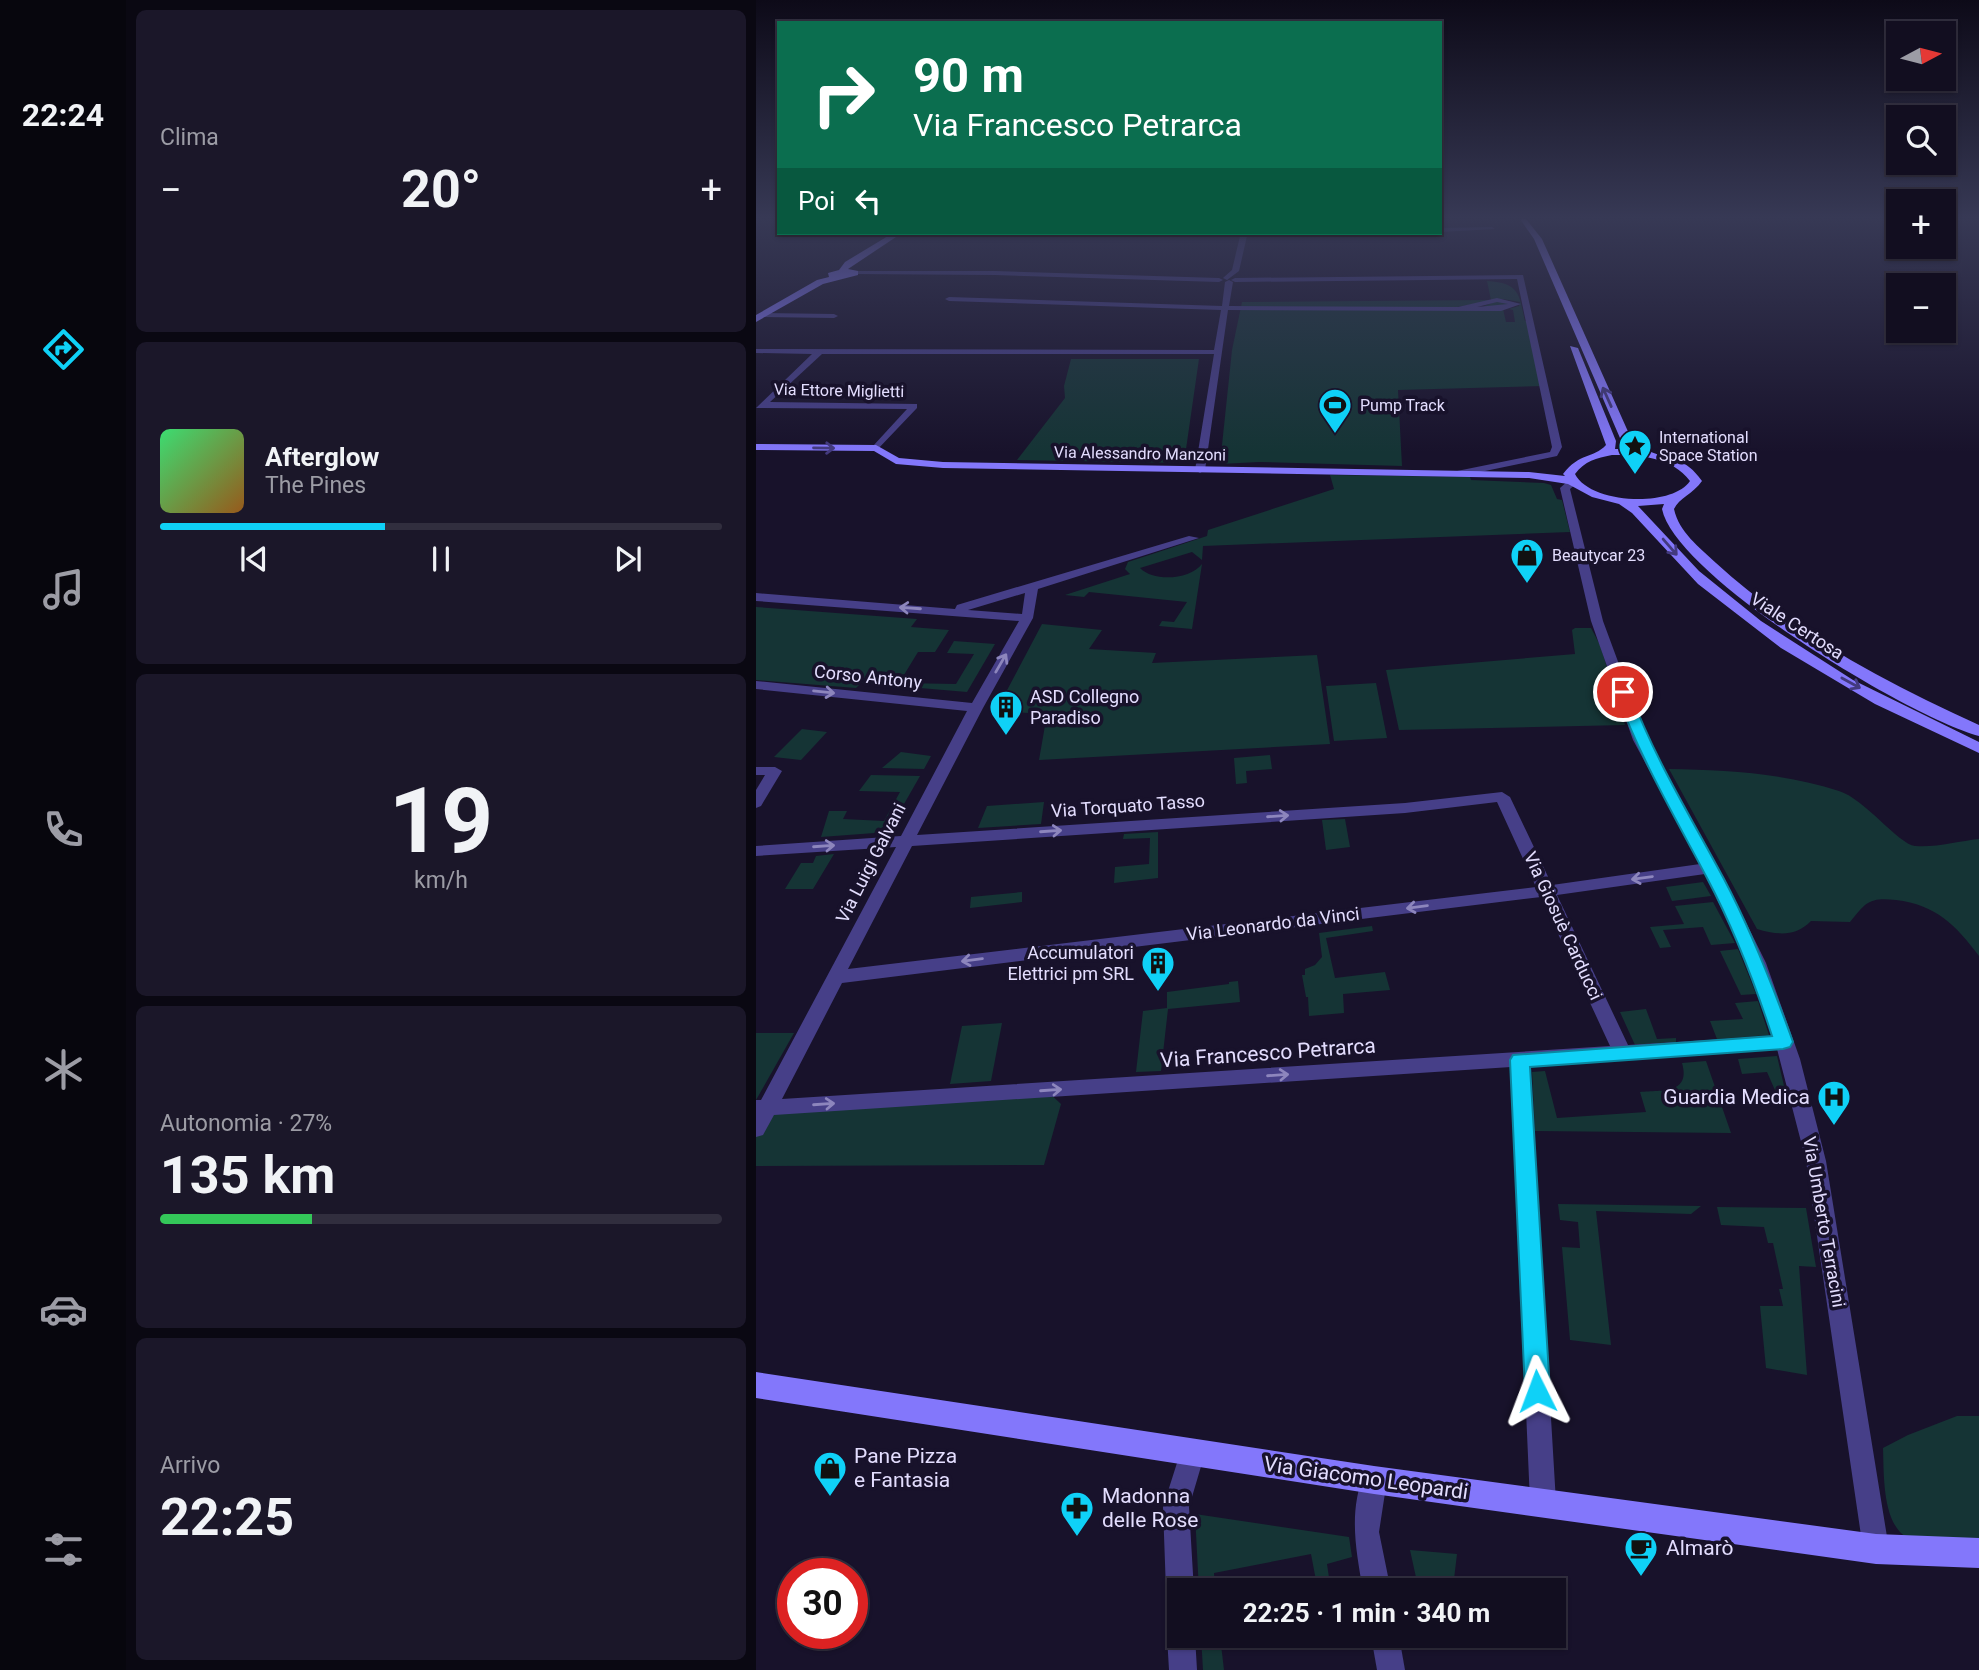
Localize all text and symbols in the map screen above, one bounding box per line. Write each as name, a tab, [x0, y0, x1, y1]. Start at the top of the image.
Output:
north arrow	[1886, 21, 1956, 91]
map controls	[1886, 21, 1956, 343]
text: 90 m	[913, 47, 1024, 104]
icon: right	[798, 49, 889, 140]
text: 22:24	[22, 96, 104, 134]
button: search	[1886, 105, 1956, 175]
text: Via Francesco Petrarca	[913, 106, 1242, 144]
text: Clima	[160, 124, 219, 151]
text: 20°	[401, 159, 481, 220]
text: −	[160, 168, 182, 212]
text: +	[700, 168, 722, 212]
icon: left	[849, 182, 887, 220]
text: Poi	[798, 186, 835, 216]
button: +	[1886, 189, 1956, 259]
button: −	[1886, 273, 1956, 343]
icon: directions	[39, 325, 88, 374]
street label: Via Ettore Miglietti	[774, 380, 904, 401]
sports icon: Pump Track	[1316, 386, 1354, 435]
one-way arrow	[1600, 387, 1613, 408]
place label: Pump Track	[1360, 396, 1446, 415]
place icon: International Space Station	[1616, 427, 1654, 476]
place label: International Space Station	[1659, 428, 1758, 465]
one-way arrow	[812, 441, 835, 455]
text: Afterglow	[265, 442, 379, 472]
street label: Via Alessandro Manzoni	[1054, 442, 1226, 465]
text: The Pines	[265, 472, 366, 499]
shop icon: Beautycar 23	[1508, 536, 1546, 585]
one-way arrow	[1662, 538, 1678, 556]
icon: previous	[235, 540, 273, 578]
icon: pause	[422, 540, 460, 578]
icon: next	[609, 540, 647, 578]
place label: Beautycar 23	[1552, 546, 1645, 565]
icon: music	[39, 565, 88, 614]
street label: Viale Certosa	[1747, 588, 1848, 663]
one-way arrow	[899, 601, 922, 614]
one-way arrow	[994, 653, 1008, 673]
street label: Corso Antony	[813, 660, 923, 693]
pin	[1593, 662, 1653, 722]
icon: arrive	[1604, 673, 1642, 711]
one-way arrow	[1840, 676, 1860, 690]
one-way arrow	[812, 686, 835, 699]
place label: ASD Collegno Paradiso	[1030, 686, 1139, 728]
building icon: ASD Collegno Paradiso	[987, 688, 1025, 737]
text: 19	[389, 768, 493, 874]
street label: Via Torquato Tasso	[1050, 790, 1206, 821]
street label: Via Luigi Galvani	[831, 799, 910, 926]
icon: phone	[39, 805, 88, 854]
one-way arrow	[1266, 809, 1289, 822]
one-way arrow	[1039, 824, 1062, 837]
one-way arrow	[812, 839, 835, 852]
street label: Via Giosuè Carducci	[1520, 848, 1607, 1003]
text: km/h	[414, 867, 468, 894]
one-way arrow	[1631, 872, 1654, 885]
one-way arrow	[1406, 901, 1429, 914]
street label: Via Leonardo da Vinci	[1185, 902, 1361, 945]
place label: Accumulatori Elettrici pm SRL	[1007, 942, 1134, 984]
building icon: Accumulatori Elettrici pm SRL	[1139, 944, 1177, 993]
one-way arrow	[961, 954, 984, 967]
street label: Via Francesco Petrarca	[1159, 1033, 1377, 1073]
icon: climate	[39, 1045, 88, 1094]
one-way arrow	[1266, 1068, 1289, 1081]
hospital icon: Guardia Medica	[1815, 1078, 1853, 1127]
one-way arrow	[1039, 1083, 1062, 1096]
place label: Guardia Medica	[1663, 1085, 1810, 1109]
one-way arrow	[812, 1097, 835, 1110]
text: Autonomia · 27%	[160, 1110, 332, 1137]
street label: Via Umberto Terracini	[1799, 1135, 1850, 1309]
text: 135 km	[160, 1145, 335, 1206]
icon: car	[39, 1285, 88, 1334]
position arrow	[1500, 1354, 1574, 1428]
place label: Pane Pizza e Fantasia	[854, 1444, 957, 1492]
shop icon: Pane Pizza e Fantasia	[811, 1449, 849, 1498]
text: Arrivo	[160, 1452, 220, 1479]
street label: Via Giacomo Leopardi	[1262, 1452, 1470, 1504]
place label: Madonna delle Rose	[1102, 1484, 1198, 1532]
text: 22:25	[160, 1487, 294, 1548]
pharmacy icon: Madonna delle Rose	[1058, 1489, 1096, 1538]
icon: filters	[39, 1525, 88, 1574]
cafe icon: Almarò	[1622, 1529, 1660, 1578]
place label: Almarò	[1666, 1536, 1734, 1560]
speed limit sign: 30	[777, 1558, 868, 1649]
text: 22:25 · 1 min · 340 m	[1243, 1598, 1490, 1628]

